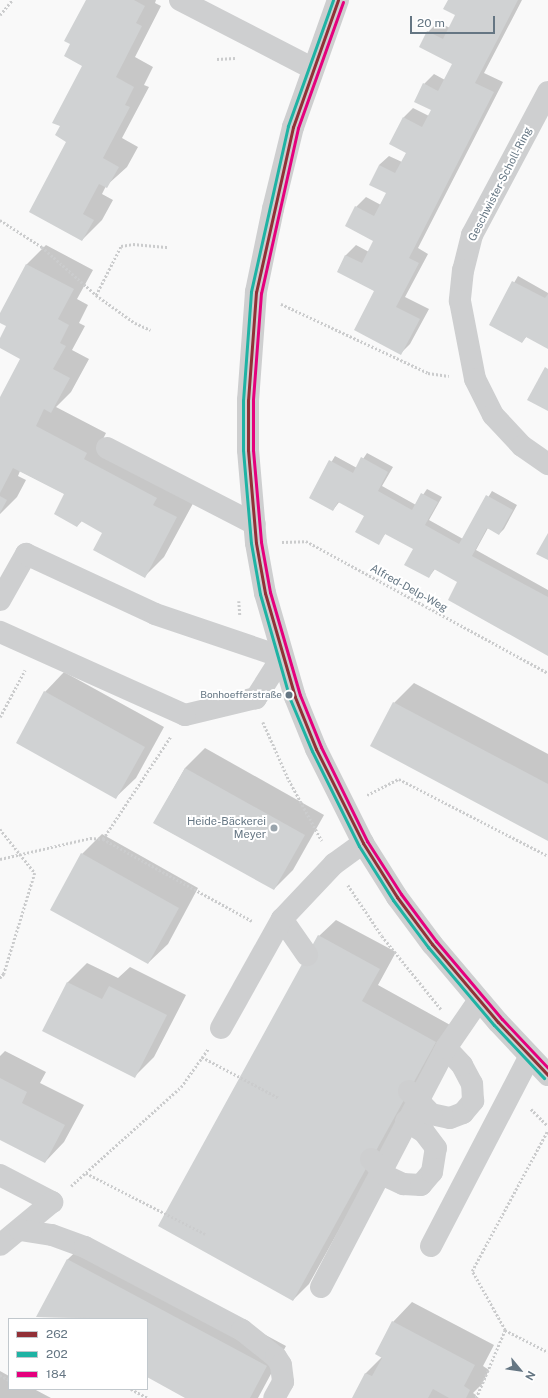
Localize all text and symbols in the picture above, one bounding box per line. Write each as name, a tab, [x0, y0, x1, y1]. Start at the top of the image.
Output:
scale bar	[412, 8, 497, 34]
text: 20 m	[417, 16, 445, 30]
street label: Geschwister-Scholl-Ring	[465, 125, 535, 243]
street label: Alfred-Delp-Weg	[368, 561, 450, 615]
place label: Bonhoefferstraße	[200, 689, 282, 701]
marker: Bonhoefferstraße	[284, 690, 294, 700]
place label: Heide-Bäckerei Meyer	[187, 815, 266, 841]
marker: Heide-Bäckerei Meyer	[269, 823, 279, 833]
legend	[8, 1318, 148, 1390]
text: 262	[46, 1327, 68, 1341]
text: 202	[46, 1347, 68, 1361]
north arrow	[500, 1350, 540, 1390]
text: 184	[46, 1367, 66, 1381]
text: N	[523, 1369, 538, 1382]

